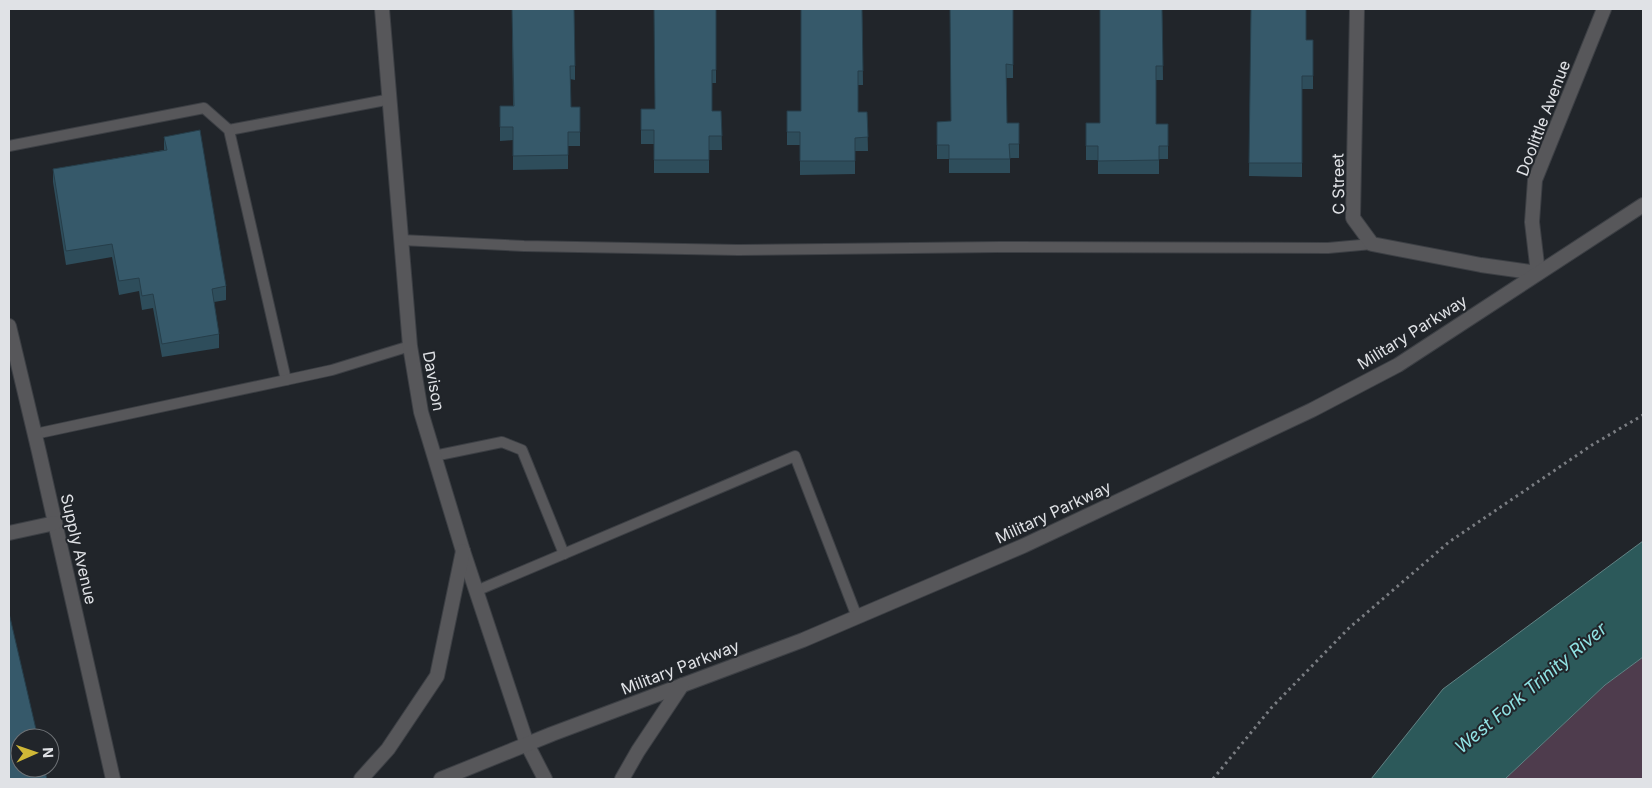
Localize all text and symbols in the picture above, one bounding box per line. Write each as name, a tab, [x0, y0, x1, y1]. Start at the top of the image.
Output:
street label: Doolittle Avenue	[1512, 57, 1574, 179]
street label: C Street	[1327, 153, 1349, 215]
street label: Military Parkway	[1354, 290, 1470, 374]
street label: Davison	[419, 349, 449, 413]
street label: Military Parkway	[992, 476, 1114, 548]
street label: Supply Avenue	[57, 492, 101, 606]
water label: West Fork Trinity River	[1450, 617, 1612, 757]
street label: Military Parkway	[618, 635, 742, 699]
north arrow	[10, 728, 60, 778]
text: N	[40, 747, 57, 758]

